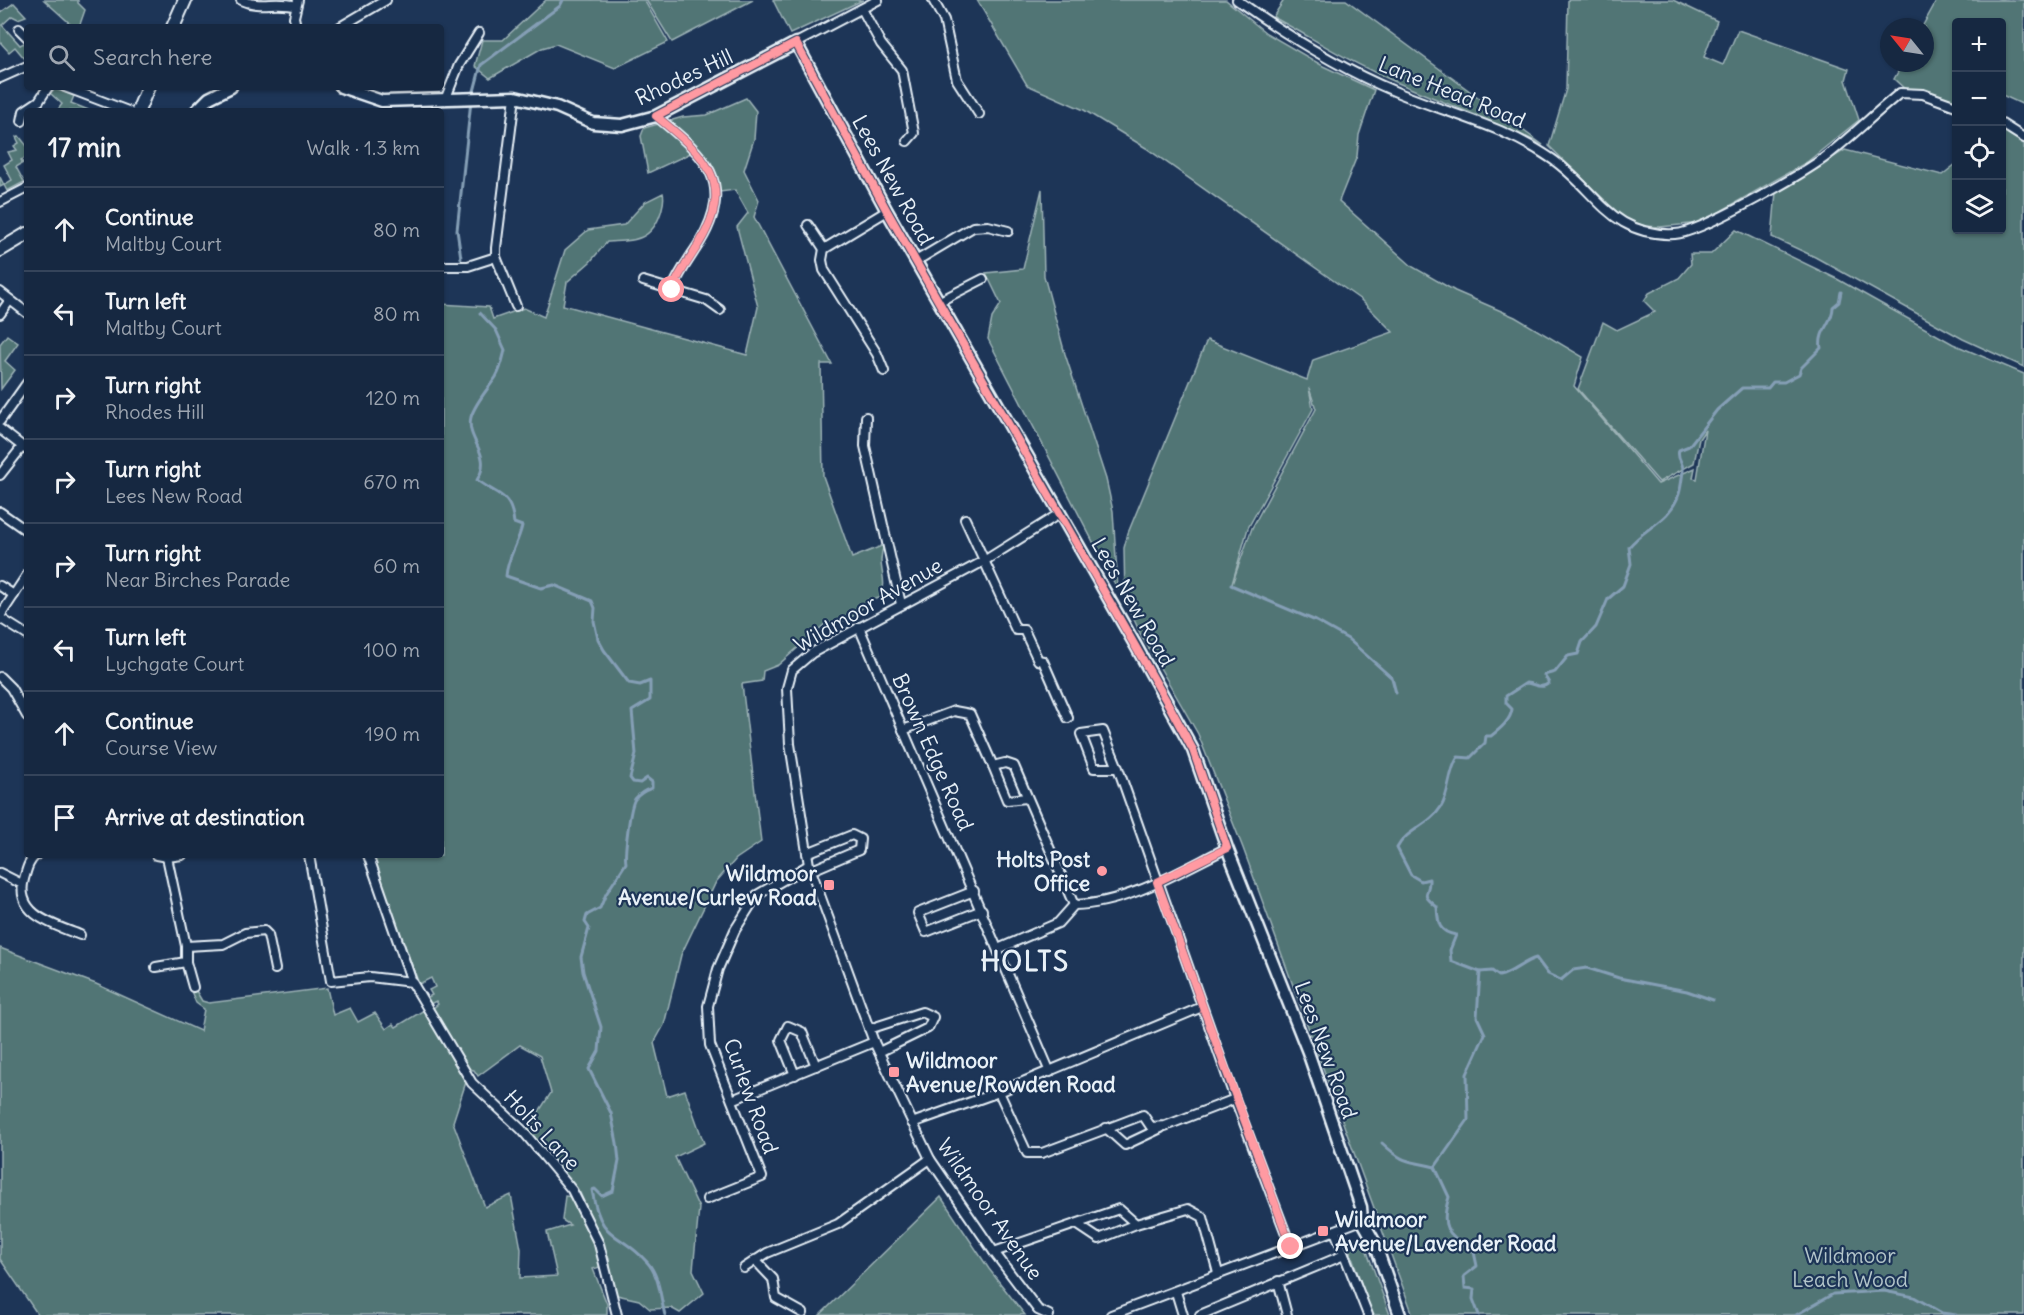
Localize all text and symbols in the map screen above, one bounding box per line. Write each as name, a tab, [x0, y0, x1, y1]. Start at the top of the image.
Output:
north arrow	[1880, 18, 1934, 72]
map controls	[1952, 18, 2006, 234]
button: +	[1952, 18, 2006, 72]
search box	[24, 24, 444, 90]
icon: search	[45, 41, 78, 74]
text: Search here	[93, 43, 212, 71]
street label: Rhodes Hill	[631, 43, 737, 111]
street label: Lane Head Road	[1374, 50, 1530, 134]
button: −	[1952, 72, 2006, 126]
street label: Lees New Road	[846, 110, 940, 250]
button: locate	[1952, 126, 2006, 180]
text: 17 min	[48, 131, 121, 164]
text: Walk · 1.3 km	[306, 135, 420, 160]
button: layers	[1952, 180, 2006, 234]
text: Continue	[105, 203, 194, 231]
icon: ahead	[48, 213, 81, 246]
text: 80 m	[373, 217, 420, 242]
text: Maltby Court	[105, 231, 222, 256]
route start	[658, 276, 684, 302]
text: Turn left	[105, 287, 186, 315]
icon: left	[48, 297, 81, 330]
text: 80 m	[373, 301, 420, 326]
text: Maltby Court	[105, 315, 222, 340]
text: Turn right	[105, 371, 201, 399]
icon: right	[48, 381, 81, 414]
text: 120 m	[366, 385, 420, 410]
text: Rhodes Hill	[105, 399, 205, 424]
text: Turn right	[105, 455, 201, 483]
icon: right	[48, 465, 81, 498]
text: 670 m	[363, 469, 420, 494]
text: Lees New Road	[105, 483, 243, 508]
street label: Lees New Road	[1085, 533, 1181, 671]
text: Turn right	[105, 539, 201, 567]
icon: right	[48, 549, 81, 582]
street label: Wildmoor Avenue	[789, 552, 947, 658]
text: 60 m	[373, 553, 420, 578]
text: Near Birches Parade	[105, 567, 290, 592]
text: Turn left	[105, 623, 186, 651]
icon: left	[48, 633, 81, 666]
text: 100 m	[363, 637, 420, 662]
text: Lychgate Court	[105, 651, 244, 676]
street label: Brown Edge Road	[886, 669, 980, 835]
text: Continue	[105, 707, 194, 735]
icon: ahead	[48, 717, 81, 750]
text: 190 m	[365, 721, 420, 746]
text: Course View	[105, 735, 217, 760]
icon: arrive	[48, 801, 81, 834]
text: Arrive at destination	[105, 803, 305, 831]
place label: Holts Post Office	[996, 846, 1091, 897]
place label: Wildmoor Avenue/Curlew Road	[618, 860, 818, 911]
marker: Holts Post Office	[1095, 864, 1109, 878]
marker: Wildmoor Avenue/Curlew Road	[822, 878, 836, 892]
district label: HOLTS	[980, 944, 1070, 978]
street label: Lees New Road	[1289, 978, 1363, 1122]
street label: Curlew Road	[718, 1034, 784, 1158]
place label: Wildmoor Avenue/Rowden Road	[906, 1047, 1116, 1098]
marker: Wildmoor Avenue/Rowden Road	[887, 1065, 901, 1079]
street label: Holts Lane	[498, 1084, 586, 1176]
street label: Wildmoor Avenue	[931, 1133, 1049, 1285]
place label: Wildmoor Avenue/Lavender Road	[1335, 1206, 1557, 1257]
marker: Wildmoor Avenue/Lavender Road	[1316, 1224, 1330, 1238]
route end	[1277, 1233, 1303, 1259]
park label: Wildmoor Leach Wood	[1792, 1242, 1908, 1293]

